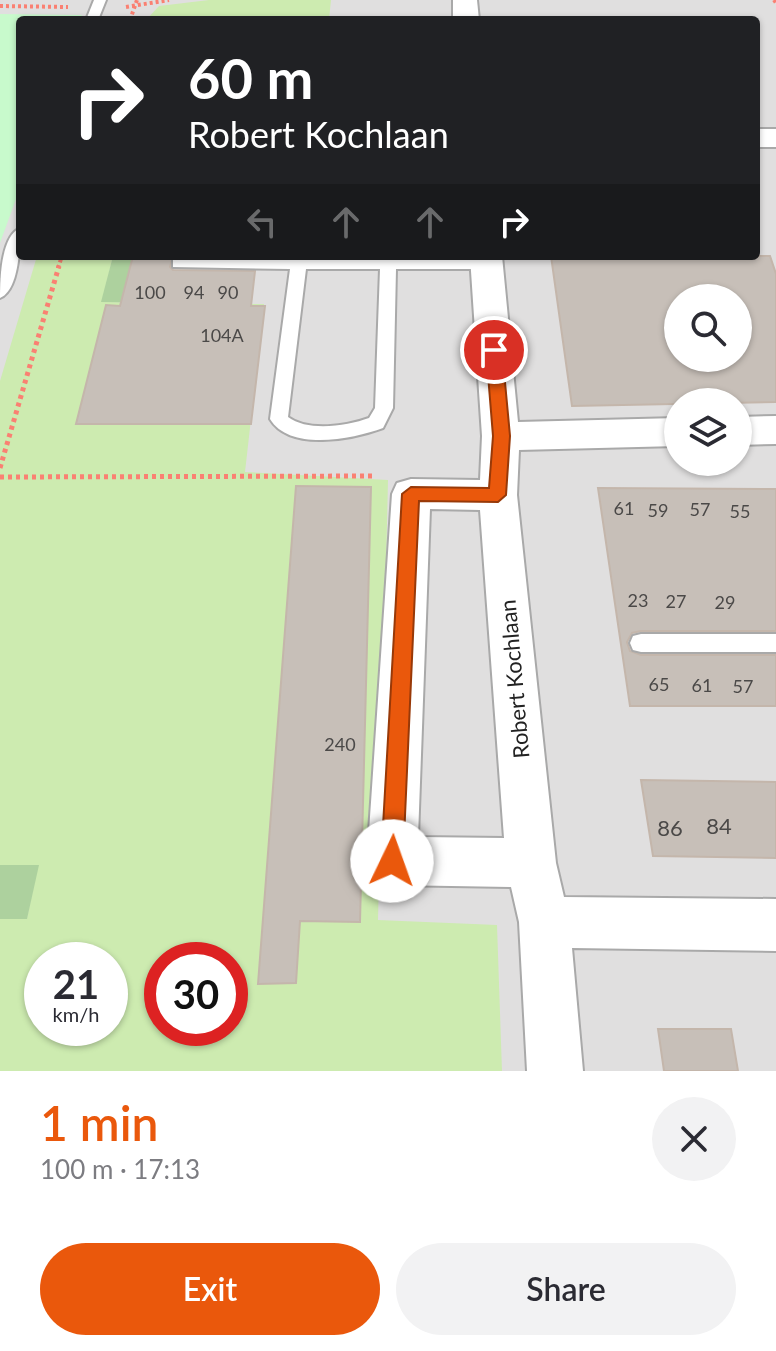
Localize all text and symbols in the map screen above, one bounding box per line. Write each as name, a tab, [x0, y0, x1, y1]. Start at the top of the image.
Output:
text: 60 m	[188, 44, 313, 111]
icon: right	[56, 48, 160, 152]
text: Robert Kochlaan	[188, 112, 449, 156]
icon: left	[240, 200, 284, 244]
icon: ahead	[324, 200, 368, 244]
icon: ahead	[408, 200, 452, 244]
icon: right	[492, 200, 536, 244]
house number: 100	[134, 281, 166, 303]
house number: 94	[184, 281, 204, 303]
house number: 90	[218, 281, 238, 303]
map controls	[664, 284, 752, 476]
button: search	[664, 284, 752, 372]
pin	[460, 316, 528, 384]
house number: 104A	[200, 324, 245, 346]
icon: arrive	[472, 328, 516, 372]
button: layers	[664, 388, 752, 476]
house number: 61	[614, 497, 634, 519]
house number: 57	[690, 498, 710, 520]
house number: 59	[648, 499, 668, 521]
house number: 55	[730, 500, 750, 522]
house number: 23	[628, 589, 648, 611]
house number: 27	[666, 590, 686, 612]
house number: 29	[715, 591, 735, 613]
street label: Robert Kochlaan	[494, 598, 534, 760]
house number: 65	[649, 673, 669, 695]
house number: 61	[692, 674, 712, 696]
house number: 57	[733, 675, 753, 697]
house number: 240	[324, 733, 356, 755]
house number: 84	[706, 812, 732, 839]
house number: 86	[657, 814, 683, 841]
position arrow	[350, 819, 434, 903]
speed limit sign: 30	[144, 942, 248, 1046]
text: 21	[53, 960, 99, 1008]
text: km/h	[53, 1002, 99, 1026]
text: 1 min	[40, 1094, 158, 1151]
button: close	[652, 1097, 736, 1181]
text: 100 m · 17:13	[40, 1153, 200, 1185]
button: Exit	[40, 1243, 380, 1335]
button: Share	[396, 1243, 736, 1335]

